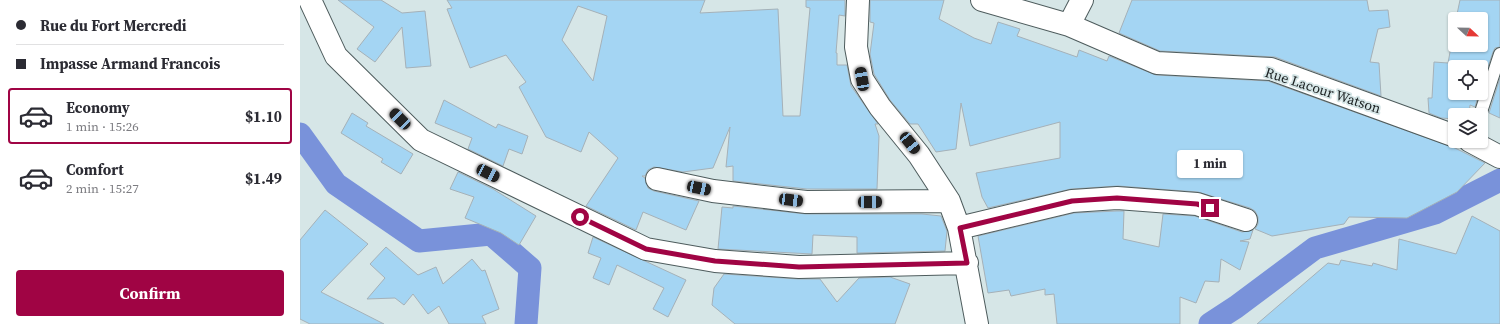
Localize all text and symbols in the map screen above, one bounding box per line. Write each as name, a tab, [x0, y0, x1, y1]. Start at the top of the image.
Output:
north arrow	[1448, 12, 1488, 52]
map controls	[1448, 12, 1488, 148]
text: Rue du Fort Mercredi	[40, 15, 187, 36]
text: Impasse Armand Francois	[40, 53, 220, 74]
button: locate	[1448, 60, 1488, 100]
street label: Rue Lacour Watson	[1263, 62, 1384, 118]
car	[854, 66, 870, 92]
text: Economy	[66, 97, 130, 118]
icon: car	[18, 98, 54, 134]
text: $1.10	[245, 106, 282, 127]
car	[387, 106, 413, 132]
button: layers	[1448, 108, 1488, 148]
text: 1 min · 15:26	[66, 118, 139, 135]
car	[898, 130, 922, 156]
callout: 1 min	[1177, 150, 1243, 178]
text: 1 min	[1193, 155, 1227, 172]
text: Comfort	[66, 159, 124, 180]
icon: car	[18, 160, 54, 196]
car	[475, 162, 501, 184]
text: $1.49	[245, 168, 282, 189]
text: 2 min · 15:27	[66, 180, 139, 197]
car	[686, 180, 712, 196]
car	[778, 193, 804, 207]
car	[858, 196, 882, 208]
route end	[1201, 199, 1219, 217]
route start	[571, 208, 589, 226]
button: Confirm	[16, 270, 284, 316]

